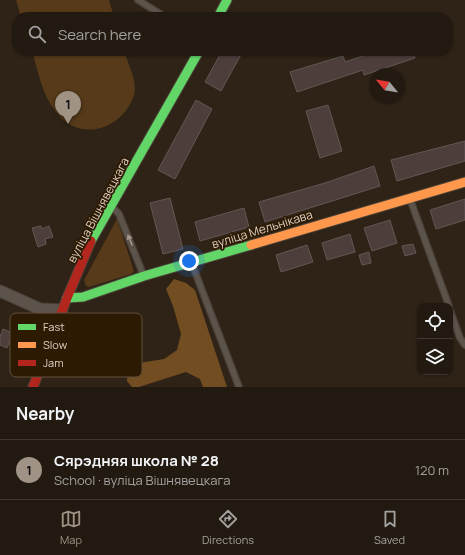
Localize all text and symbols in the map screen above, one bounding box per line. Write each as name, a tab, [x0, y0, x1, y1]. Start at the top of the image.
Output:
search box	[12, 12, 453, 56]
icon: search	[26, 23, 48, 45]
text: Search here	[58, 24, 141, 45]
north arrow	[369, 68, 405, 104]
pin: 1	[55, 91, 81, 124]
street label: вуліца Вішнявецкага	[63, 154, 133, 266]
street label: вуліца Мельнікава	[210, 206, 314, 252]
one-way arrow	[126, 234, 132, 246]
your location	[179, 251, 199, 271]
map controls	[417, 303, 453, 375]
button: locate	[417, 303, 453, 339]
legend	[10, 313, 142, 377]
text: Fast	[43, 319, 65, 334]
text: Slow	[43, 337, 68, 352]
button: layers	[417, 339, 453, 375]
text: Jam	[43, 355, 64, 370]
text: Nearby	[16, 402, 74, 425]
text: Сярэдняя школа № 28	[54, 450, 219, 471]
text: 1	[26, 461, 32, 479]
text: 120 m	[415, 461, 449, 479]
text: School · вуліца Вішнявецкага	[54, 471, 230, 489]
tab: Map	[60, 508, 82, 547]
tab: Directions	[202, 508, 254, 547]
tab: Saved	[374, 508, 405, 547]

